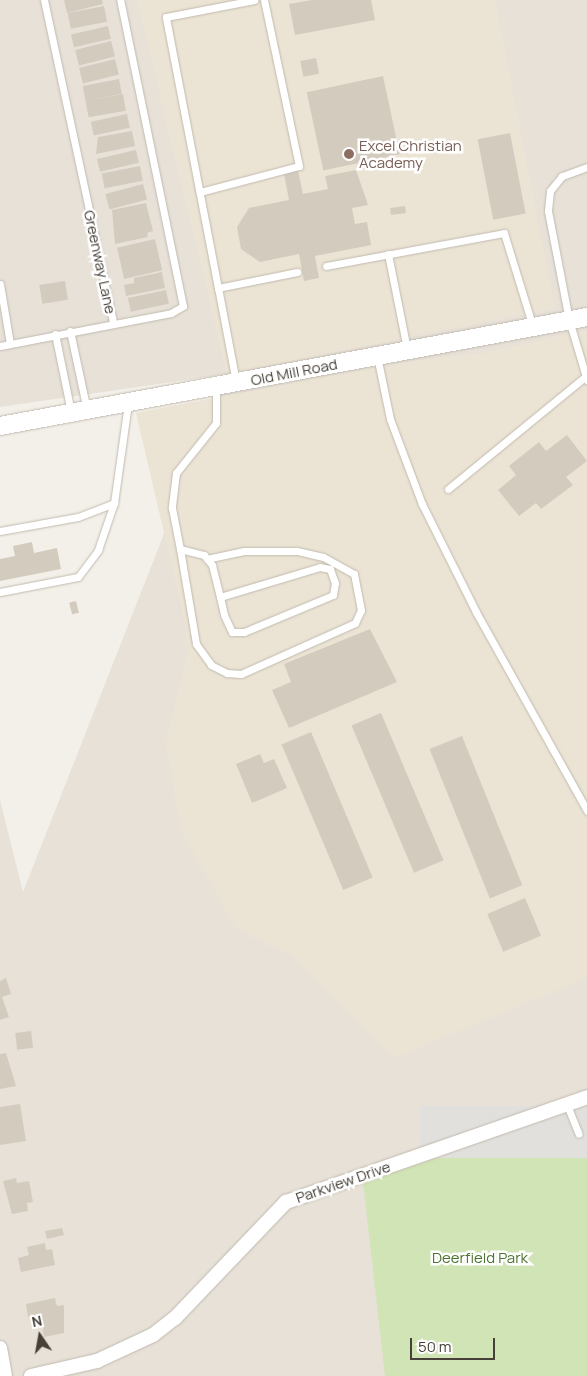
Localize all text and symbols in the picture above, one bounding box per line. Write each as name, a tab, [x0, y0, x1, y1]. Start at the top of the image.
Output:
place label: Excel Christian Academy	[359, 136, 462, 171]
marker: Excel Christian Academy	[343, 148, 355, 160]
street label: Greenway Lane	[80, 209, 120, 315]
street label: Old Mill Road	[249, 355, 339, 389]
street label: Parkview Drive	[293, 1157, 393, 1207]
park label: Deerfield Park	[432, 1249, 528, 1267]
north arrow	[15, 1311, 65, 1361]
text: N	[30, 1311, 44, 1331]
scale bar	[412, 1328, 497, 1360]
text: 50 m	[418, 1336, 452, 1357]

